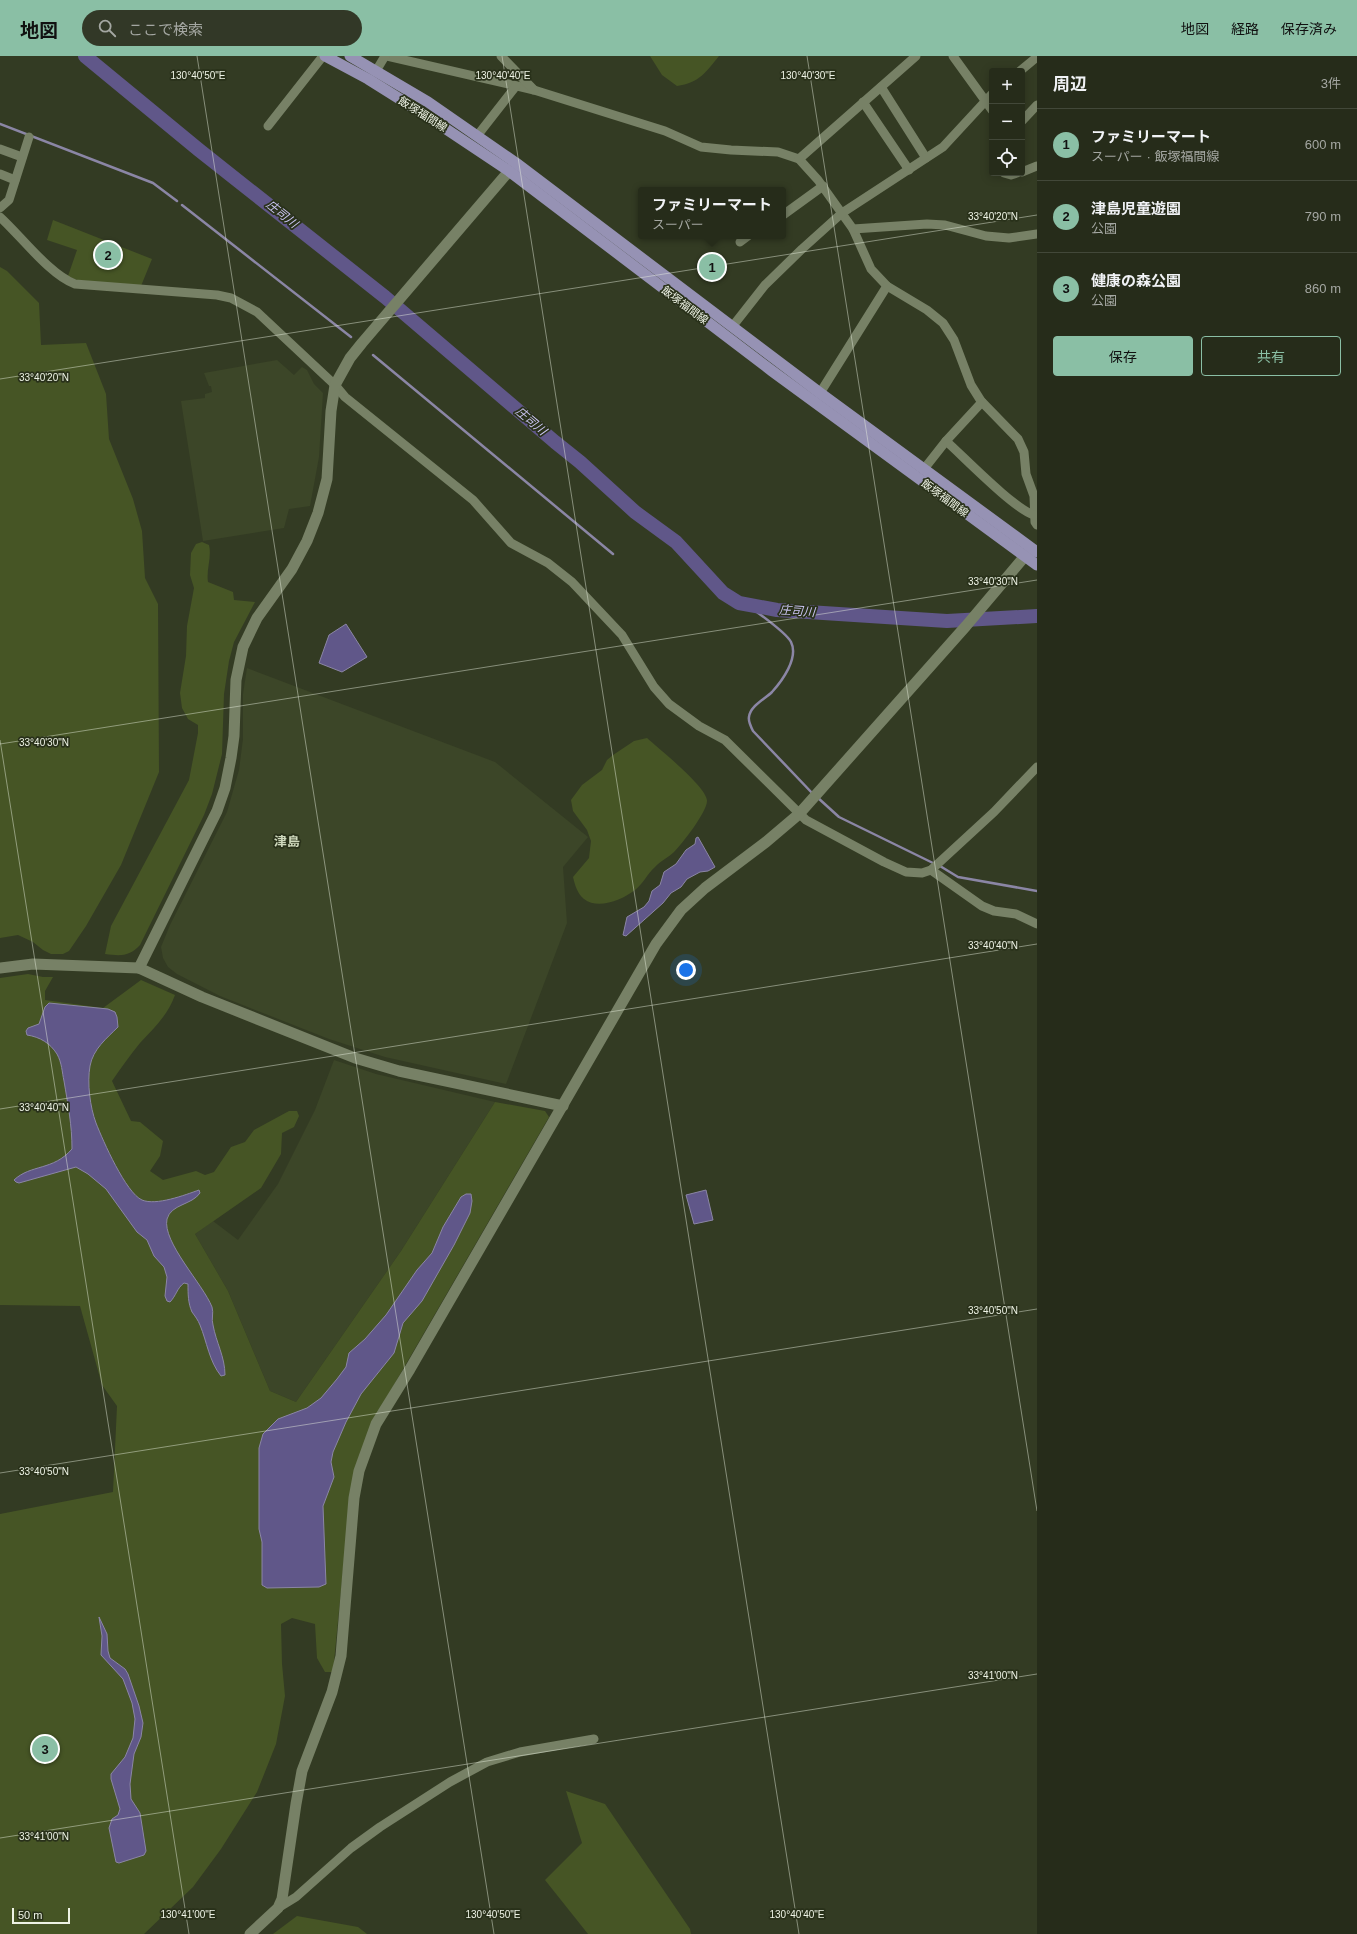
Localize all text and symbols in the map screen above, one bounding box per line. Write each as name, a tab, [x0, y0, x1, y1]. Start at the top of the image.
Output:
search box	[82, 10, 362, 46]
icon: search	[96, 17, 118, 39]
text: 地図	[20, 20, 58, 41]
text: ここで検索	[128, 21, 203, 38]
text: 地図	[1181, 21, 1209, 37]
text: 経路	[1231, 21, 1259, 37]
text: 保存済み	[1281, 21, 1337, 37]
map controls	[989, 68, 1025, 176]
button: +	[989, 68, 1025, 104]
text: 130°40'50"E	[170, 70, 226, 81]
text: 130°40'40"E	[475, 70, 531, 81]
text: 130°40'30"E	[780, 70, 836, 81]
text: 周辺	[1053, 75, 1087, 94]
text: 3件	[1321, 76, 1341, 91]
street label: 飯塚福間線	[396, 94, 450, 134]
button: −	[989, 104, 1025, 140]
text: ファミリーマート	[1091, 128, 1211, 145]
text: 1	[1062, 137, 1070, 152]
text: 600 m	[1305, 137, 1341, 152]
button: locate	[989, 140, 1025, 176]
text: スーパー · 飯塚福間線	[1091, 149, 1219, 164]
popup	[638, 187, 786, 239]
text: ファミリーマート	[652, 196, 772, 213]
water label: 庄司川	[264, 197, 302, 232]
text: 津島児童遊園	[1091, 200, 1181, 217]
text: 2	[1062, 209, 1070, 224]
text: 790 m	[1305, 209, 1341, 224]
text: 33°40'20"N	[968, 211, 1018, 222]
text: スーパー	[652, 217, 704, 232]
text: 公園	[1091, 221, 1117, 236]
pin: 2	[95, 240, 121, 270]
pin: 1	[699, 252, 725, 282]
text: 健康の森公園	[1091, 272, 1181, 289]
text: 3	[1062, 281, 1070, 296]
text: 860 m	[1305, 281, 1341, 296]
street label: 飯塚福間線	[659, 284, 711, 326]
text: 公園	[1091, 293, 1117, 308]
button: 保存	[1053, 336, 1193, 376]
button: 共有	[1201, 336, 1341, 376]
text: 33°40'20"N	[19, 372, 69, 383]
water label: 庄司川	[513, 404, 551, 439]
street label: 飯塚福間線	[919, 477, 971, 519]
text: 33°40'30"N	[968, 576, 1018, 587]
water label: 庄司川	[779, 603, 817, 619]
text: 33°40'30"N	[19, 737, 69, 748]
district label: 津島	[274, 834, 300, 849]
text: 33°40'40"N	[968, 940, 1018, 951]
your location	[676, 960, 696, 980]
text: 33°40'40"N	[19, 1102, 69, 1113]
text: 33°40'50"N	[968, 1305, 1018, 1316]
text: 33°40'50"N	[19, 1466, 69, 1477]
text: 33°41'00"N	[968, 1670, 1018, 1681]
pin: 3	[32, 1734, 58, 1764]
text: 33°41'00"N	[19, 1831, 69, 1842]
scale bar	[12, 1906, 70, 1925]
text: 50 m	[18, 1909, 42, 1921]
text: 130°41'00"E	[160, 1909, 216, 1920]
text: 130°40'50"E	[465, 1909, 521, 1920]
text: 130°40'40"E	[769, 1909, 825, 1920]

